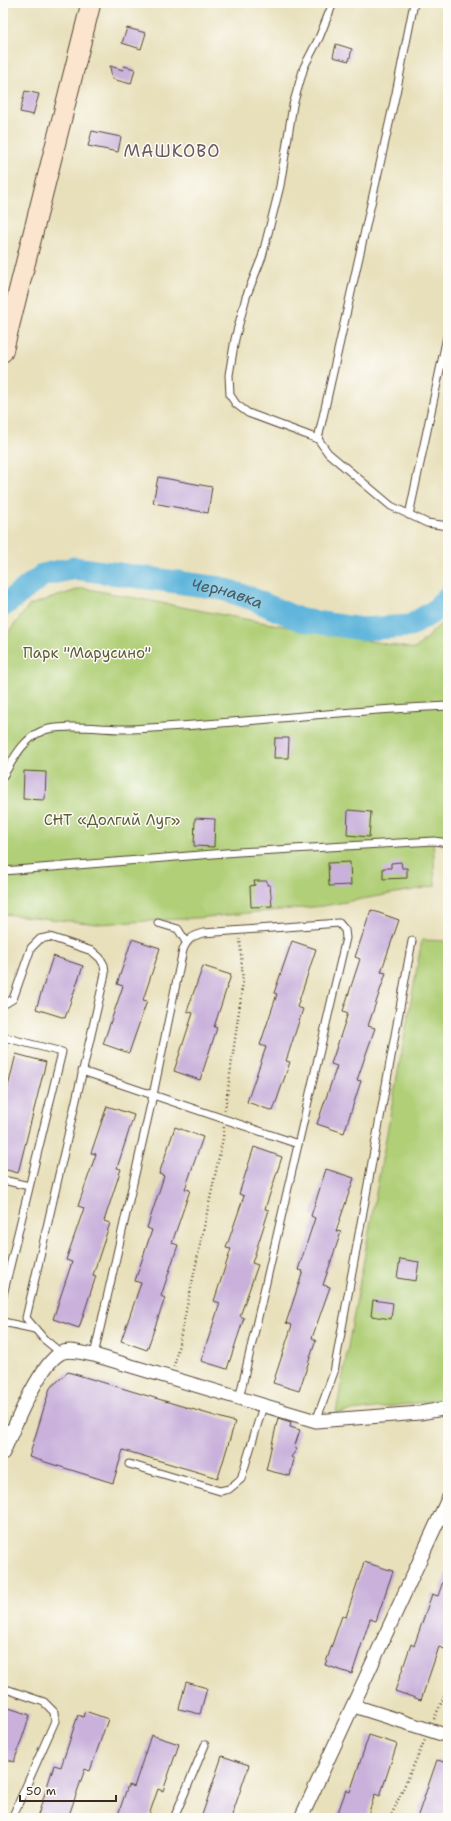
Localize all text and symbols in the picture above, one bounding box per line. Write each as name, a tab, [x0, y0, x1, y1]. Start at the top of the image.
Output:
district label: МАШКОВО	[124, 140, 220, 162]
water label: Чернавка	[190, 574, 267, 614]
park label: Парк "Марусино"	[23, 643, 151, 663]
park label: СНТ «Долгий Луг»	[44, 810, 180, 830]
scale bar	[20, 1777, 116, 1803]
text: 50 m	[26, 1783, 56, 1799]

